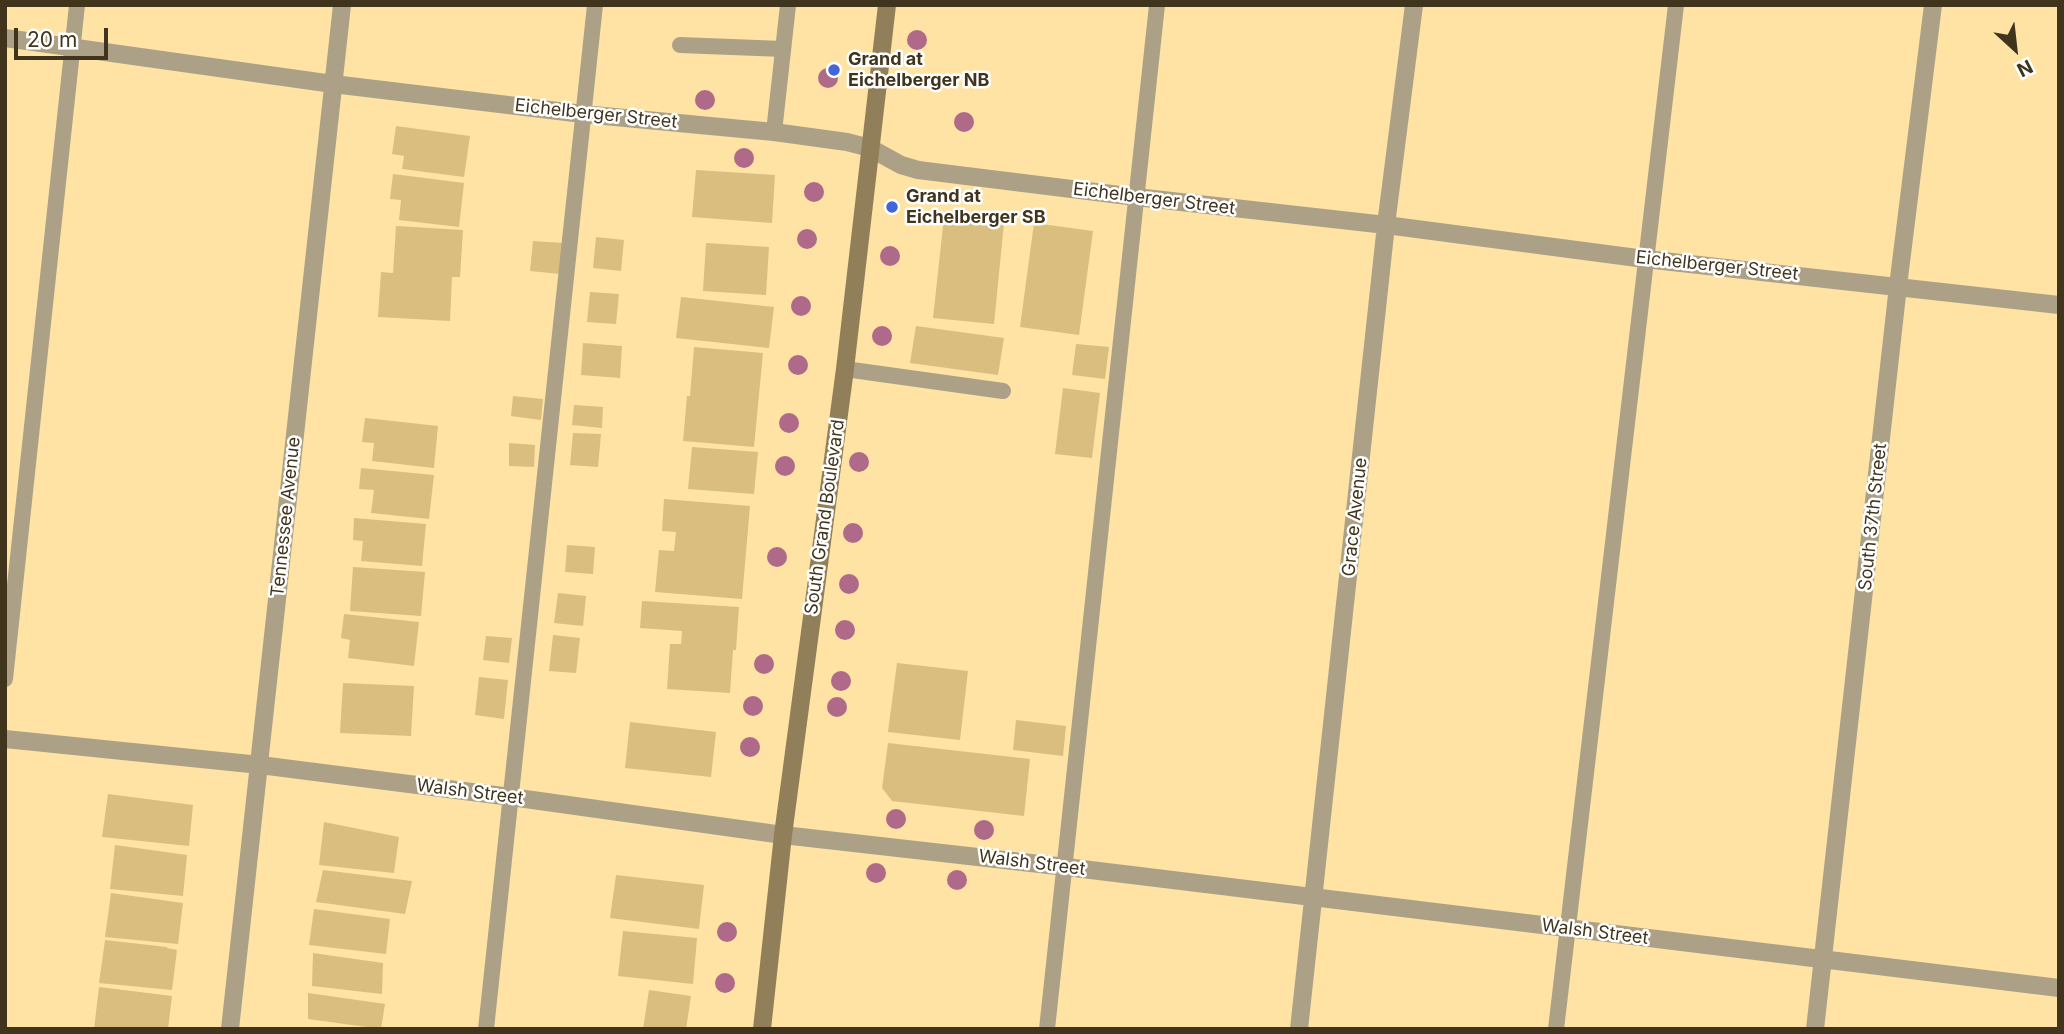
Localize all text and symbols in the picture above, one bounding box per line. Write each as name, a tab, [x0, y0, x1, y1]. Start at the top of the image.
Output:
scale bar	[18, 14, 112, 58]
north arrow	[1980, 14, 2050, 84]
text: 20 m	[27, 27, 77, 52]
place label: Grand at Eichelberger NB	[848, 49, 989, 92]
text: N	[2013, 55, 2036, 82]
marker: Grand at Eichelberger NB	[826, 62, 842, 78]
street label: Eichelberger Street	[514, 95, 678, 133]
street label: Eichelberger Street	[1072, 178, 1236, 220]
place label: Grand at Eichelberger SB	[906, 186, 1046, 228]
marker: Grand at Eichelberger SB	[884, 199, 900, 215]
street label: Eichelberger Street	[1635, 247, 1799, 285]
street label: South Grand Boulevard	[801, 418, 849, 616]
street label: Tennessee Avenue	[267, 436, 305, 598]
street label: South 37th Street	[1855, 442, 1891, 592]
street label: Grace Avenue	[1338, 457, 1372, 577]
street label: Walsh Street	[415, 775, 525, 809]
street label: Walsh Street	[977, 846, 1087, 880]
street label: Walsh Street	[1540, 915, 1650, 949]

